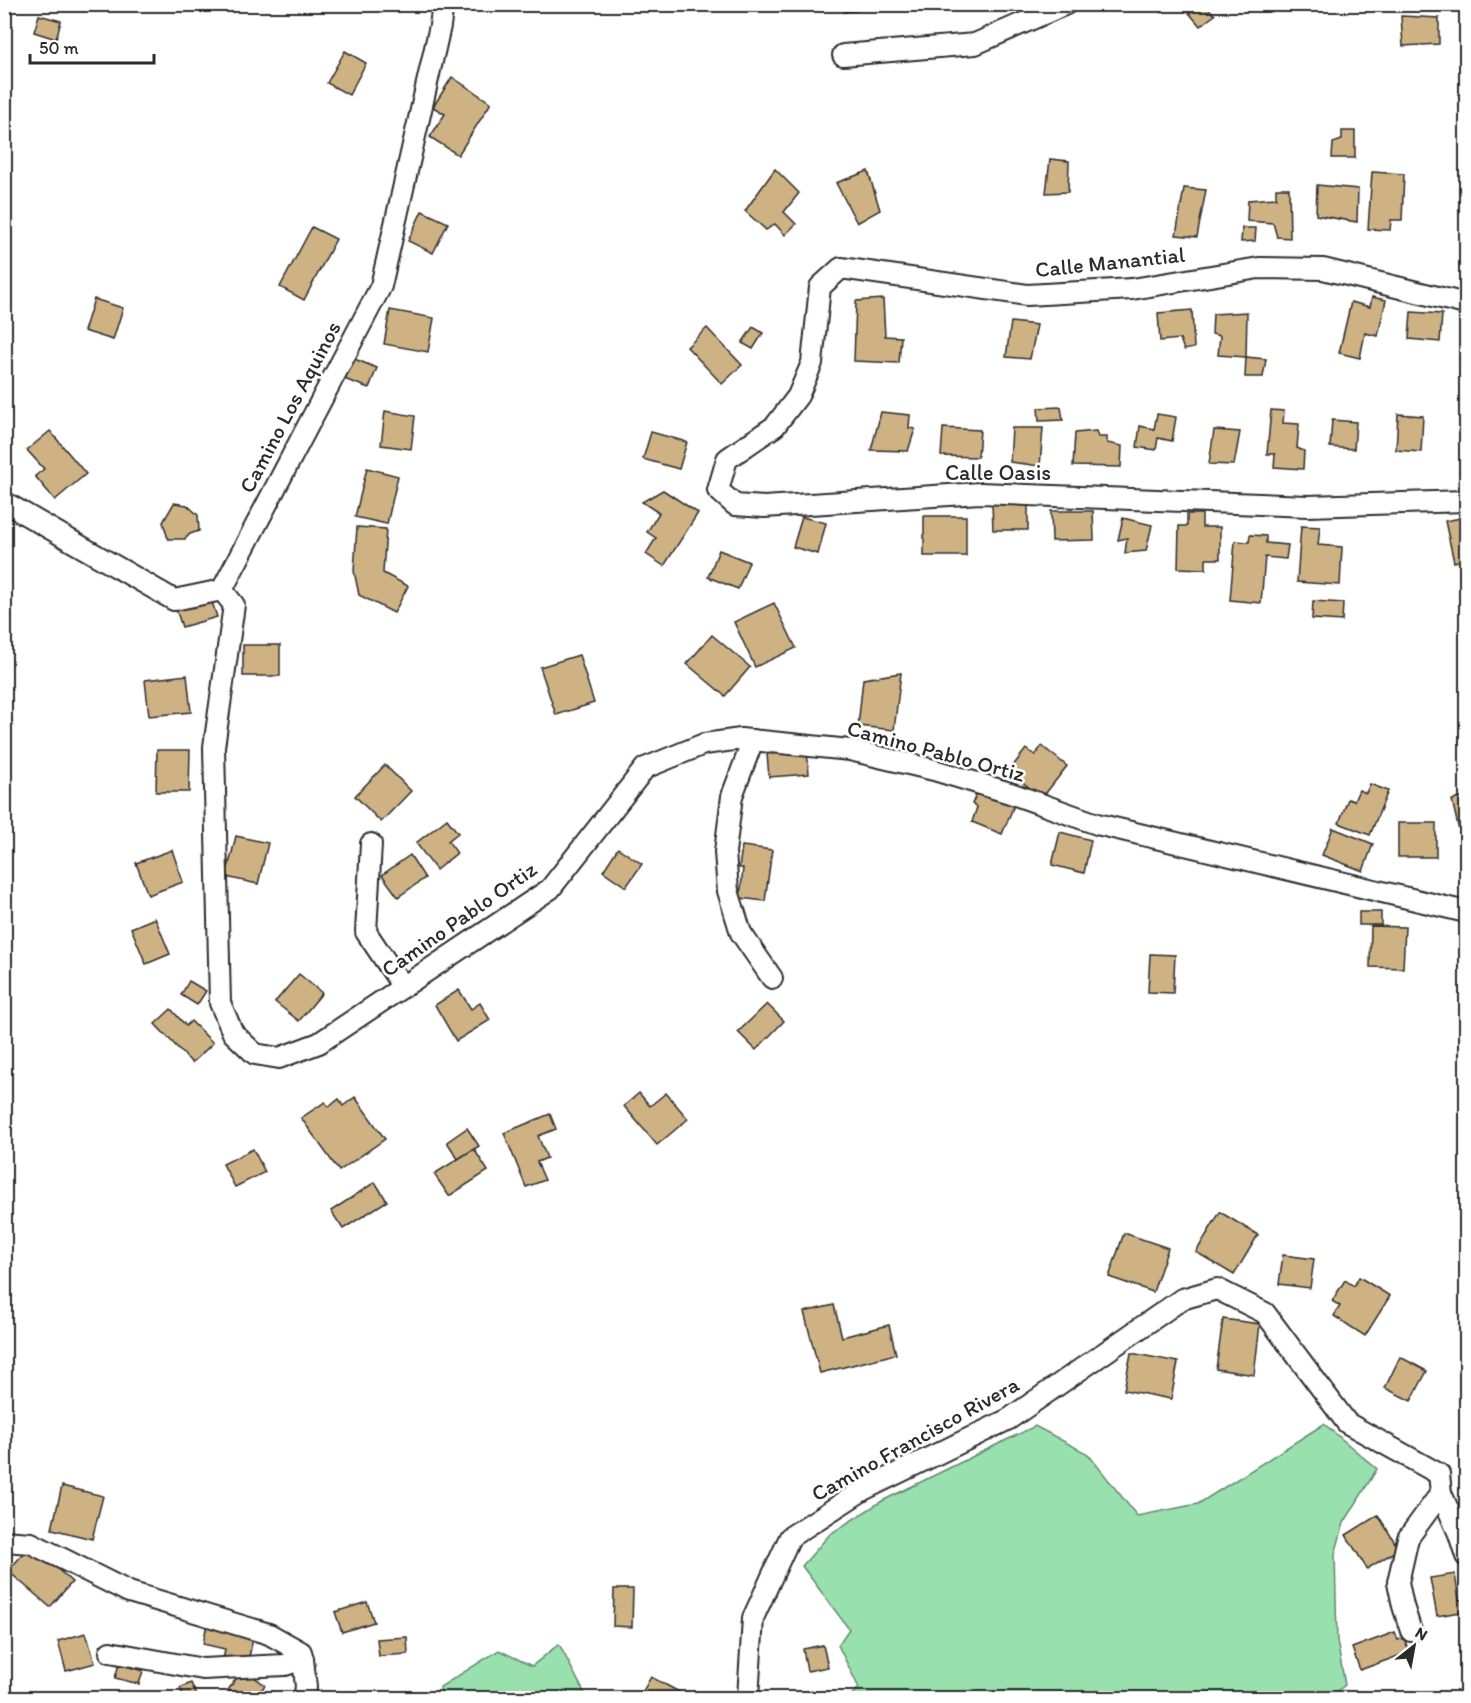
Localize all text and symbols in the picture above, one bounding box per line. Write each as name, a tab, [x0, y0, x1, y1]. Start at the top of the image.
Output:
scale bar	[30, 27, 154, 65]
text: 50 m	[39, 37, 79, 59]
street label: Calle Manantial	[1034, 241, 1186, 283]
street label: Camino Los Aquinos	[233, 316, 347, 498]
street label: Calle Oasis	[945, 459, 1051, 486]
street label: Camino Pablo Ortiz	[844, 714, 1028, 788]
street label: Camino Pablo Ortiz	[376, 855, 542, 983]
street label: Camino Francisco Rivera	[806, 1370, 1024, 1507]
north arrow	[1384, 1616, 1444, 1676]
text: N	[1412, 1623, 1431, 1644]

